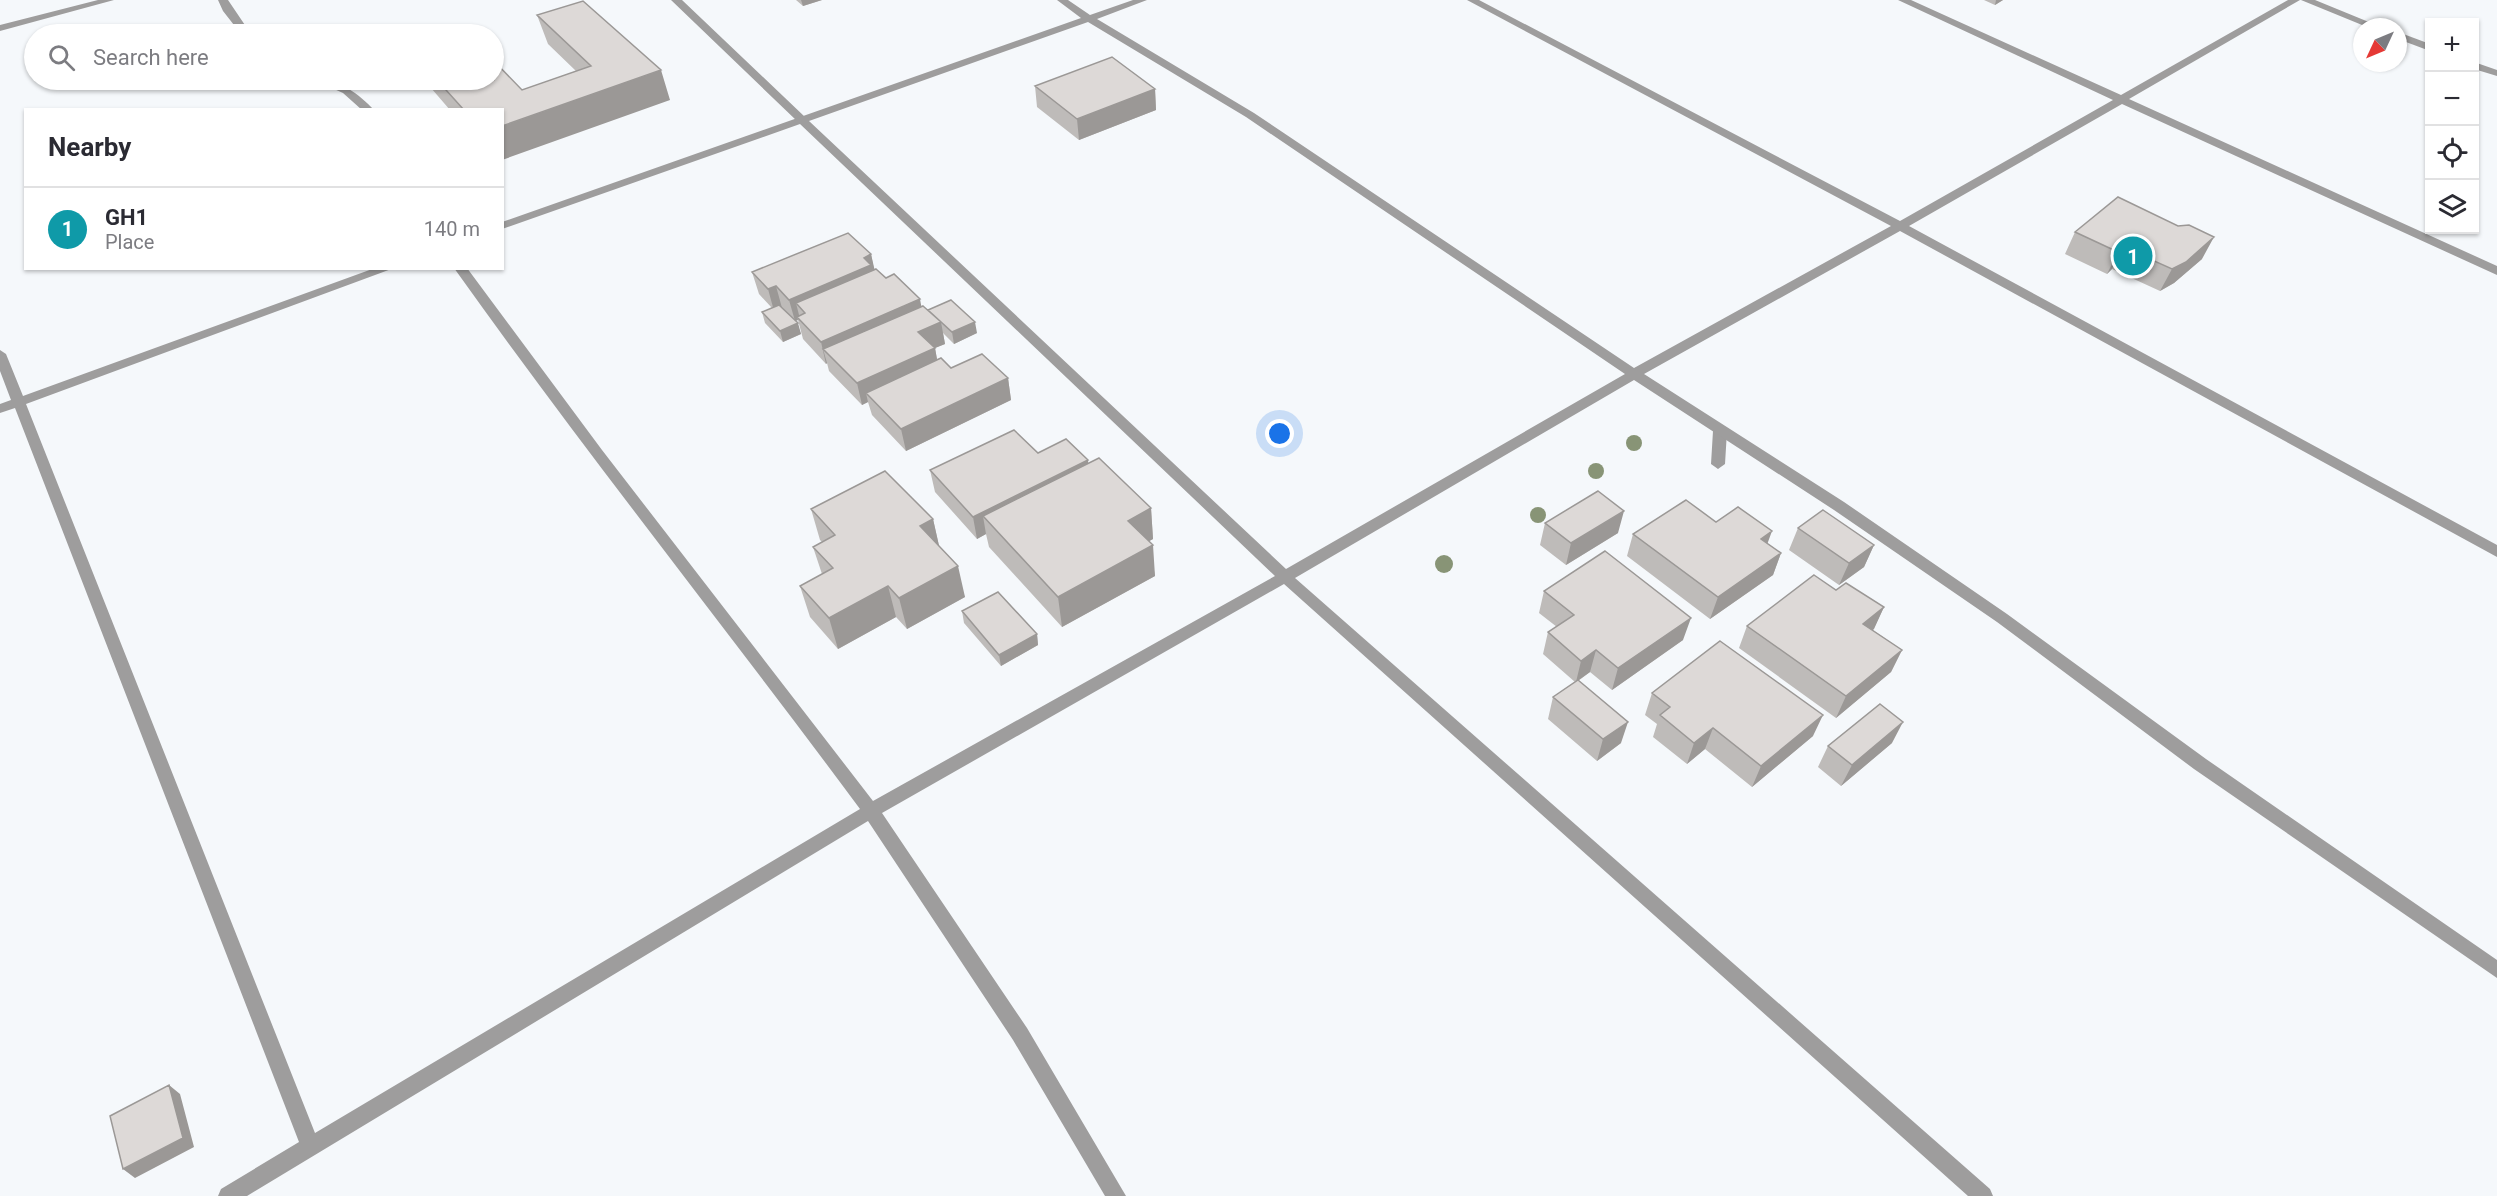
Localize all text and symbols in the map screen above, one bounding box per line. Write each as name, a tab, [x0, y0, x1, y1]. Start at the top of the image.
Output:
north arrow	[2353, 18, 2407, 72]
map controls	[2425, 18, 2479, 234]
button: +	[2425, 18, 2479, 72]
search box	[24, 24, 504, 90]
icon: search	[45, 41, 78, 74]
text: Search here	[93, 45, 209, 70]
button: −	[2425, 72, 2479, 126]
button: locate	[2425, 126, 2479, 180]
text: Nearby	[48, 132, 131, 162]
button: layers	[2425, 180, 2479, 234]
text: GH1	[105, 205, 148, 230]
text: 1	[62, 217, 73, 241]
text: 140 m	[424, 217, 480, 241]
text: Place	[105, 230, 154, 254]
pin: 1	[2114, 234, 2152, 278]
your location	[1265, 419, 1294, 448]

